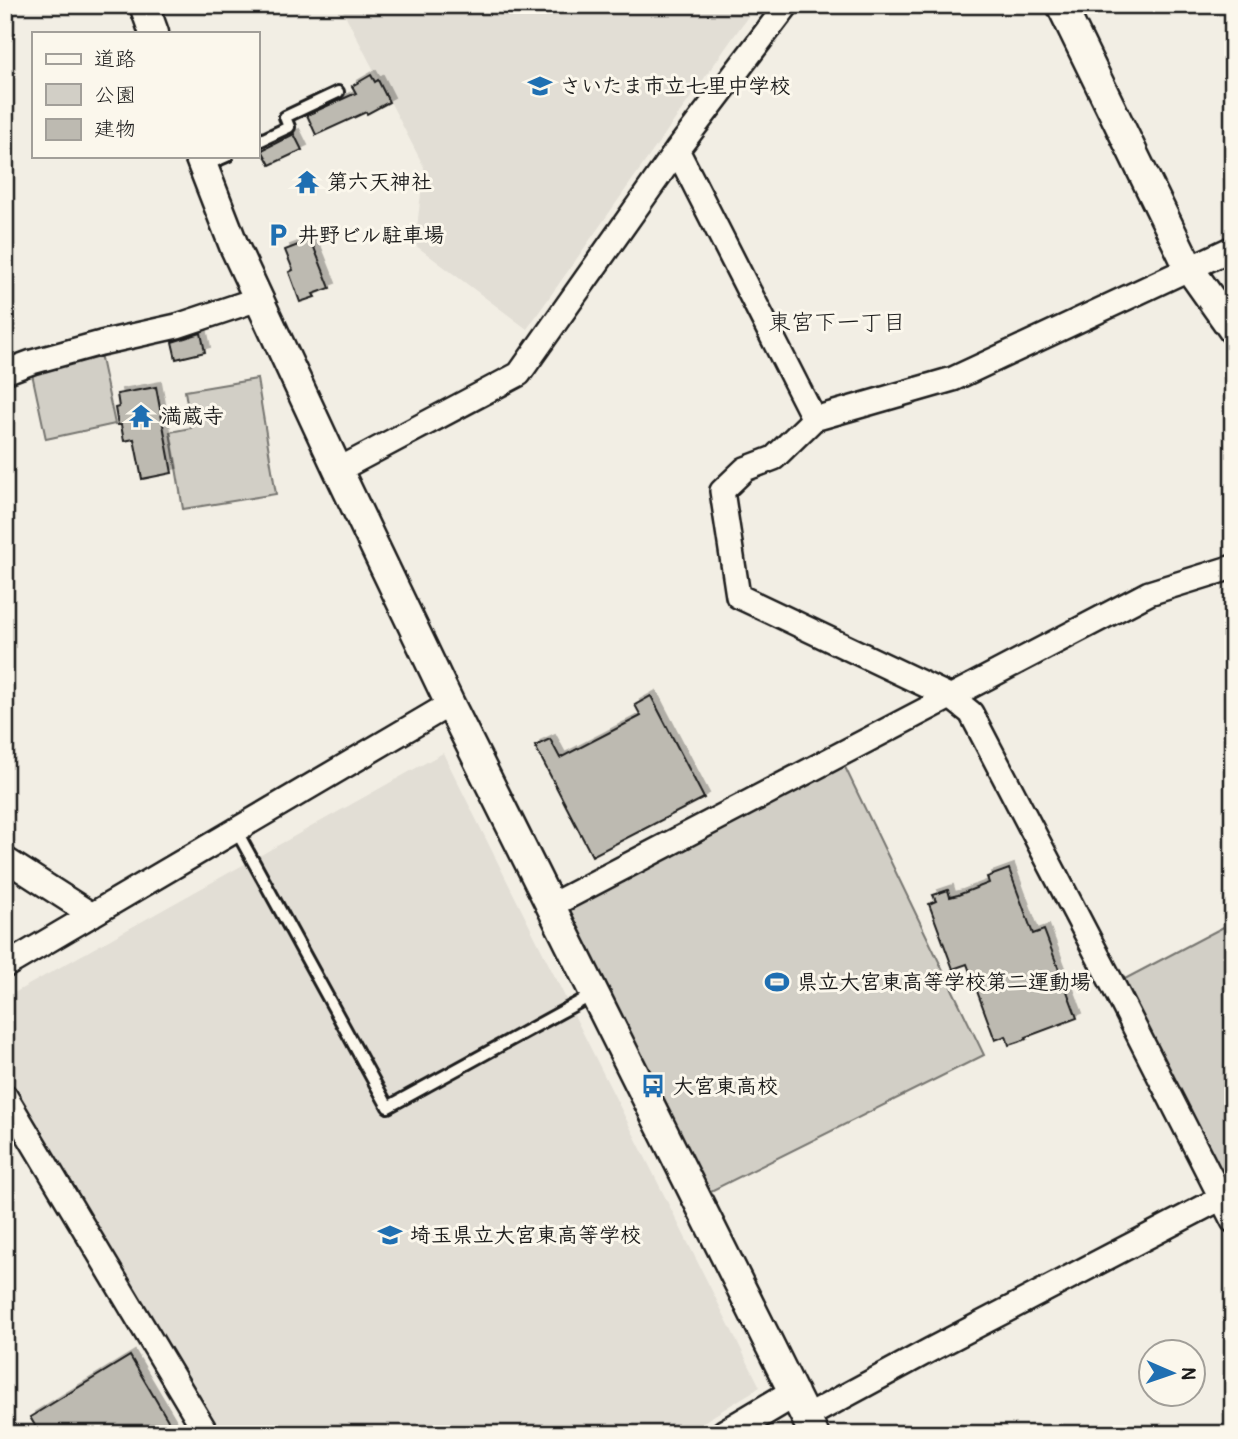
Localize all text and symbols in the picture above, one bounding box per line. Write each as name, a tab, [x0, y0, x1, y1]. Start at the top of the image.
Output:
legend	[32, 32, 259, 158]
text: 道路	[94, 46, 136, 73]
school or university icon: さいたま市立七里中学校	[526, 72, 554, 100]
place label: さいたま市立七里中学校	[560, 73, 791, 100]
text: 公園	[94, 82, 136, 109]
text: 建物	[94, 116, 136, 143]
temple icon: 第六天神社	[293, 168, 321, 196]
place label: 第六天神社	[327, 169, 432, 196]
parking icon: 井野ビル駐車場	[264, 221, 292, 249]
place label: 井野ビル駐車場	[298, 222, 445, 249]
district label: 東宮下一丁目	[768, 308, 906, 337]
temple icon: 満蔵寺	[127, 402, 155, 430]
place label: 満蔵寺	[161, 403, 224, 430]
sports icon: 県立大宮東高等学校第二運動場	[763, 968, 791, 996]
place label: 県立大宮東高等学校第二運動場	[797, 969, 1091, 996]
bus stop icon: 大宮東高校	[639, 1072, 667, 1100]
place label: 大宮東高校	[673, 1073, 778, 1100]
school or university icon: 埼玉県立大宮東高等学校	[376, 1221, 404, 1249]
place label: 埼玉県立大宮東高等学校	[410, 1222, 641, 1249]
north arrow	[1136, 1338, 1206, 1408]
text: N	[1176, 1367, 1200, 1381]

